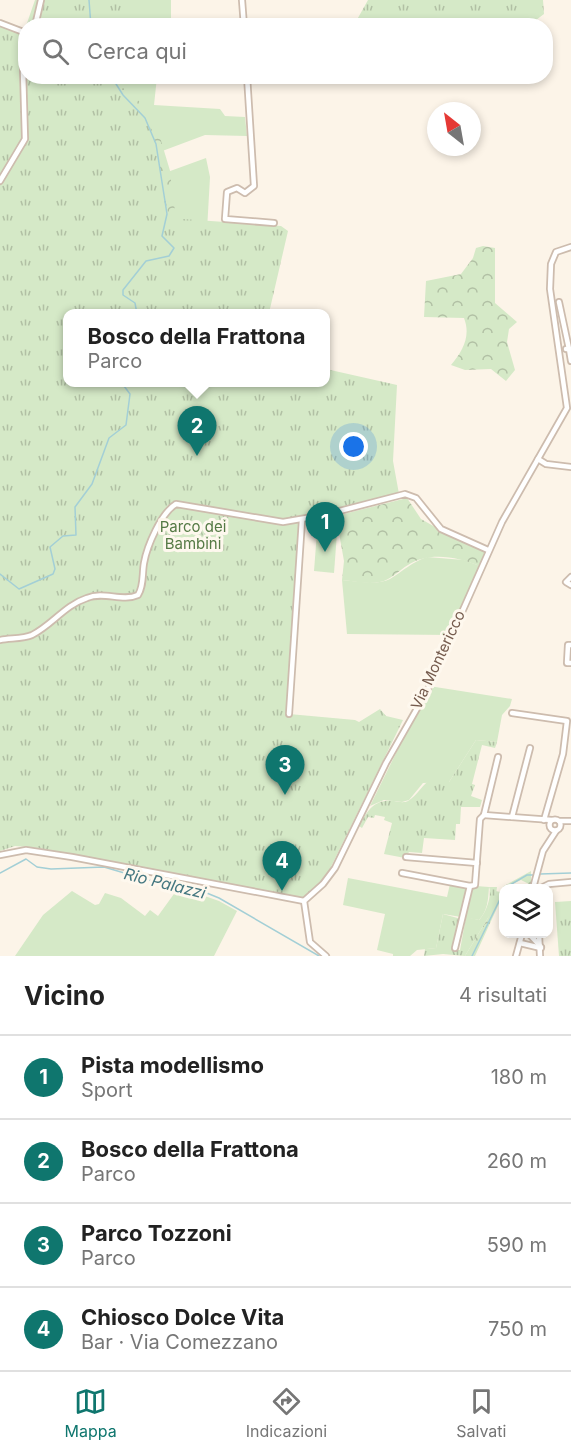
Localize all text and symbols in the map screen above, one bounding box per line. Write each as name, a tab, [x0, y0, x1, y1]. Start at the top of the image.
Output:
search box	[18, 18, 553, 84]
icon: search	[39, 35, 72, 68]
text: Cerca qui	[87, 38, 187, 64]
north arrow	[427, 102, 481, 156]
popup	[63, 309, 330, 387]
text: Bosco della Frattona	[88, 323, 305, 349]
text: Parco	[88, 349, 142, 373]
pin: 2	[178, 406, 216, 456]
your location	[339, 432, 368, 461]
pin: 1	[306, 502, 344, 552]
park label: Parco dei Bambini	[160, 517, 226, 553]
street label: Via Montericco	[406, 607, 469, 712]
pin: 3	[266, 746, 304, 795]
pin: 4	[262, 842, 302, 891]
water label: Rio Palazzi	[122, 863, 209, 903]
map controls	[499, 884, 553, 938]
button: layers	[499, 884, 553, 938]
text: Vicino	[24, 980, 105, 1011]
text: 4 risultati	[459, 983, 547, 1007]
text: Pista modellismo	[81, 1052, 264, 1078]
text: 1	[39, 1065, 48, 1089]
text: 180 m	[491, 1065, 547, 1089]
text: Sport	[81, 1078, 132, 1102]
text: Bosco della Frattona	[81, 1136, 299, 1162]
text: 2	[37, 1149, 50, 1173]
text: 260 m	[487, 1149, 547, 1173]
text: Parco	[81, 1162, 136, 1186]
text: Parco Tozzoni	[81, 1220, 232, 1246]
text: 3	[37, 1233, 50, 1257]
text: 590 m	[487, 1233, 547, 1257]
text: Parco	[81, 1246, 136, 1270]
text: Chiosco Dolce Vita	[81, 1304, 284, 1330]
text: 4	[37, 1317, 50, 1341]
text: 750 m	[488, 1317, 547, 1341]
text: Bar · Via Comezzano	[81, 1330, 278, 1354]
tab: Mappa	[65, 1385, 117, 1441]
tab: Indicazioni	[246, 1385, 327, 1441]
tab: Salvati	[456, 1385, 506, 1441]

